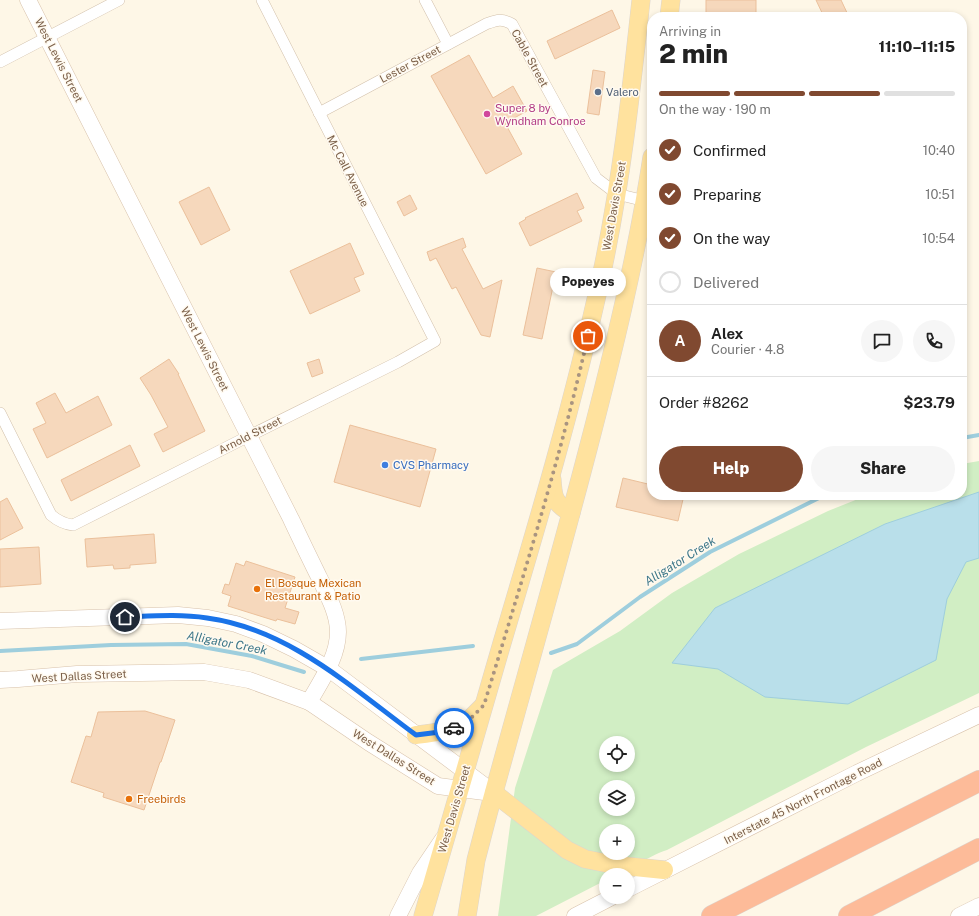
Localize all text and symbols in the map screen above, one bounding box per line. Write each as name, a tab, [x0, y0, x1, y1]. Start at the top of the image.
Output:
street label: West Lewis Street	[33, 16, 85, 104]
text: Arriving in	[659, 24, 721, 39]
street label: Cable Street	[509, 27, 551, 89]
text: 2 min	[659, 38, 728, 69]
text: 11:10–11:15	[878, 38, 955, 55]
street label: Lester Street	[377, 43, 443, 85]
place label: Valero	[606, 86, 639, 98]
marker: Valero	[593, 87, 603, 97]
place label: Super 8 by Wyndham Conroe	[495, 102, 586, 127]
text: On the way · 190 m	[659, 102, 771, 117]
marker: Super 8 by Wyndham Conroe	[482, 109, 492, 119]
street label: Mc Call Avenue	[325, 133, 371, 209]
icon: check	[659, 139, 681, 161]
text: Confirmed	[693, 142, 766, 159]
text: 10:40	[923, 143, 955, 158]
street label: West Davis Street	[600, 160, 628, 252]
icon: check	[659, 183, 681, 205]
text: Preparing	[693, 186, 762, 203]
text: 10:51	[925, 187, 955, 202]
icon: check	[659, 227, 681, 249]
text: On the way	[693, 230, 770, 247]
text: 10:54	[922, 231, 955, 246]
callout: Popeyes	[550, 268, 626, 296]
text: Popeyes	[562, 274, 614, 289]
text: Delivered	[693, 274, 759, 291]
street label: West Lewis Street	[179, 305, 231, 393]
pin	[571, 319, 605, 353]
button: chat	[861, 320, 903, 362]
button: phone	[913, 320, 955, 362]
icon: bag	[577, 325, 599, 347]
text: Alex	[711, 325, 743, 342]
text: A	[675, 332, 685, 349]
text: Courier · 4.8	[711, 342, 784, 357]
text: Order #8262	[659, 394, 749, 411]
text: $23.79	[903, 394, 955, 411]
street label: Arnold Street	[216, 414, 284, 456]
button: Help	[659, 446, 803, 492]
button: Share	[811, 446, 955, 492]
place label: CVS Pharmacy	[393, 459, 469, 471]
marker: CVS Pharmacy	[380, 460, 390, 470]
water label: Alligator Creek	[642, 533, 719, 588]
place label: El Bosque Mexican Restaurant & Patio	[265, 577, 361, 602]
marker: El Bosque Mexican Restaurant & Patio	[252, 584, 262, 594]
pin	[108, 600, 142, 634]
icon: home	[114, 606, 136, 628]
water label: Alligator Creek	[186, 628, 269, 658]
street label: West Dallas Street	[31, 668, 127, 684]
courier	[434, 708, 474, 748]
icon: car	[443, 717, 465, 739]
street label: West Dallas Street	[350, 727, 438, 787]
map controls	[599, 736, 635, 904]
button: locate	[599, 736, 635, 772]
street label: Interstate 45 North Frontage Road	[722, 756, 884, 846]
street label: West Davis Street	[436, 764, 472, 854]
button: layers	[599, 780, 635, 816]
place label: Freebirds	[137, 793, 186, 805]
marker: Freebirds	[124, 794, 134, 804]
button: +	[599, 824, 635, 860]
button: −	[599, 868, 635, 904]

